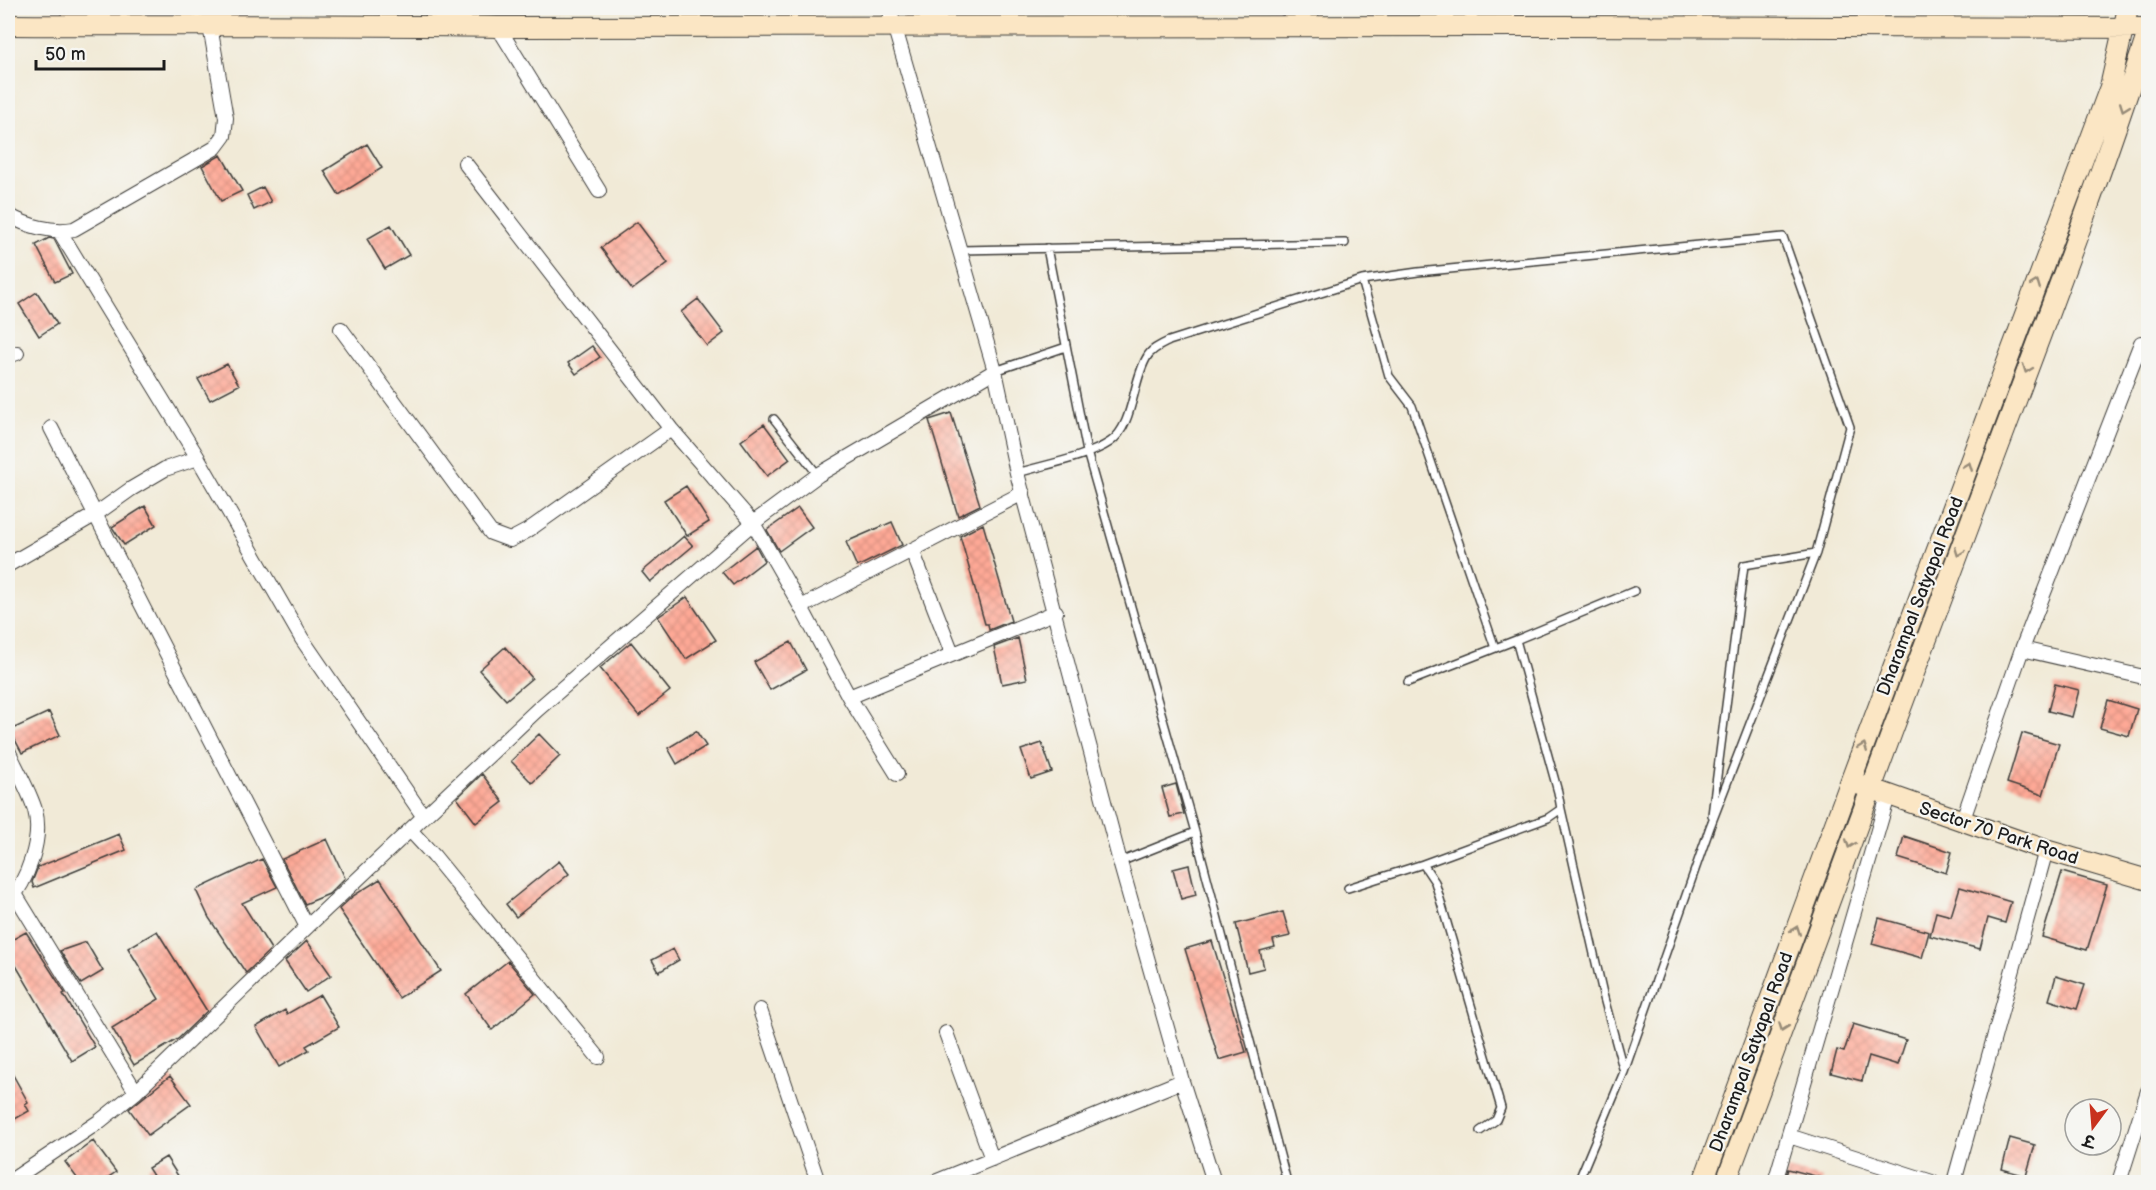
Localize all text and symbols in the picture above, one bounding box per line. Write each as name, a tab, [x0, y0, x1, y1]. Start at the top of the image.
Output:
scale bar	[36, 33, 164, 71]
text: 50 m	[45, 44, 86, 65]
one-way arrow	[2118, 102, 2131, 112]
one-way arrow	[2029, 279, 2042, 290]
one-way arrow	[2022, 363, 2034, 374]
one-way arrow	[1961, 462, 1973, 473]
street label: Dharampal Satyapal Road	[1873, 494, 1968, 698]
one-way arrow	[1954, 546, 1966, 557]
one-way arrow	[1856, 743, 1868, 754]
street label: Sector 70 Park Road	[1917, 798, 2081, 869]
one-way arrow	[1845, 838, 1857, 849]
one-way arrow	[1788, 926, 1801, 936]
street label: Dharampal Satyapal Road	[1706, 949, 1797, 1155]
one-way arrow	[1778, 1021, 1790, 1032]
north arrow	[2063, 1097, 2123, 1157]
text: उ	[2080, 1129, 2099, 1151]

